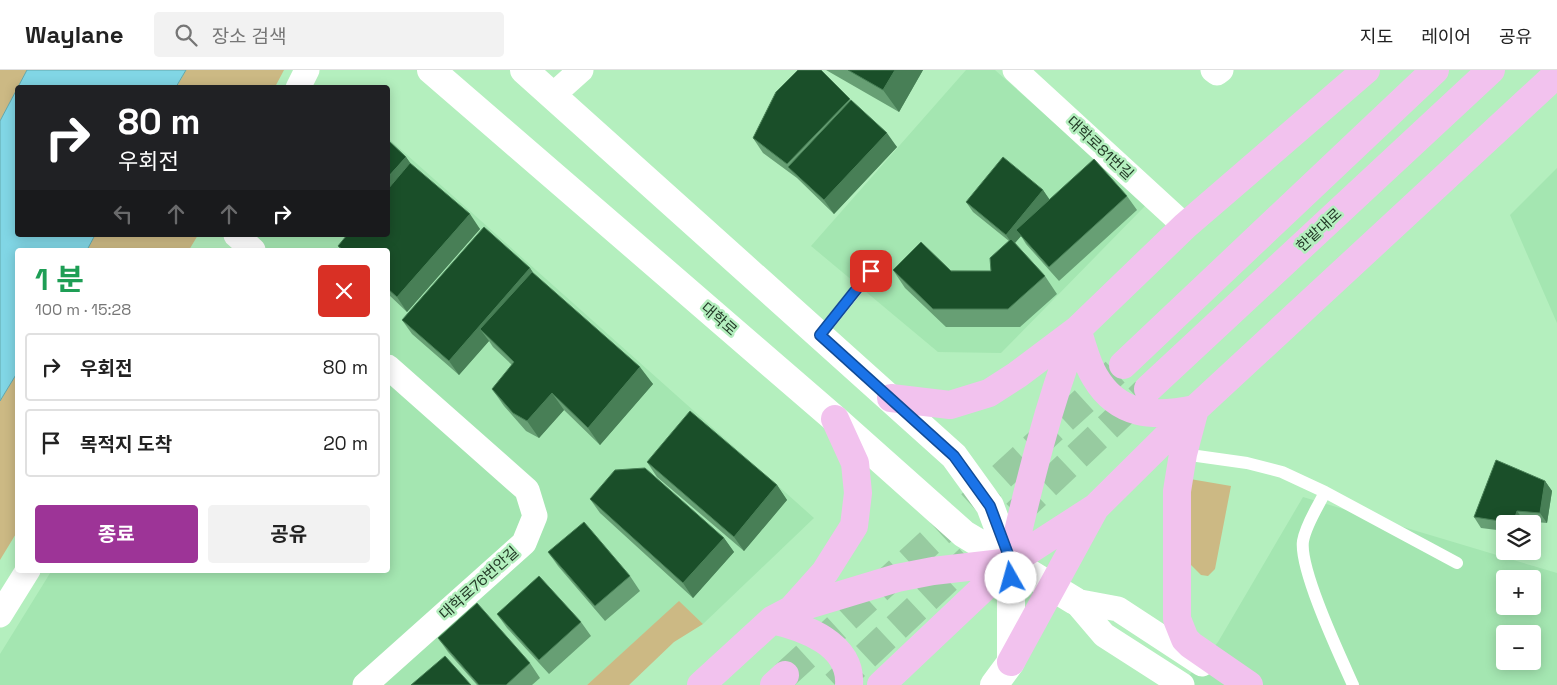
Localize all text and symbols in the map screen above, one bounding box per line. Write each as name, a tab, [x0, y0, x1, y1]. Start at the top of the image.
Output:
search box	[154, 12, 504, 57]
text: Waylane	[25, 19, 124, 50]
icon: search	[172, 21, 200, 49]
text: 장소 검색	[212, 24, 286, 49]
text: 지도	[1360, 25, 1393, 48]
text: 레이어	[1421, 25, 1471, 48]
text: 공유	[1499, 25, 1532, 48]
text: 80 m	[118, 100, 200, 144]
icon: right	[35, 105, 100, 170]
street label: 대학로81번길	[1063, 112, 1138, 183]
text: 우회전	[118, 147, 179, 175]
icon: left	[109, 200, 137, 228]
icon: ahead	[162, 200, 190, 228]
icon: ahead	[215, 200, 243, 228]
icon: right	[268, 200, 296, 228]
street label: 한밭대로	[1292, 204, 1345, 255]
pin	[850, 250, 892, 292]
icon: arrive	[857, 257, 885, 285]
text: 1 분	[35, 260, 84, 299]
button: close	[318, 265, 370, 317]
street label: 대학로	[697, 298, 741, 339]
text: 100 m · 15:28	[35, 299, 131, 320]
icon: right	[37, 353, 65, 381]
text: 80 m	[323, 355, 368, 380]
text: 우회전	[80, 356, 132, 381]
icon: arrive	[37, 429, 65, 457]
text: 20 m	[323, 431, 368, 456]
text: 목적지 도착	[80, 432, 172, 457]
button: 종료	[35, 505, 198, 563]
button: 공유	[208, 505, 370, 563]
map controls	[1496, 515, 1541, 670]
button: layers	[1496, 515, 1541, 560]
street label: 대학로76번안길	[435, 542, 522, 623]
position arrow	[984, 551, 1036, 603]
button: +	[1496, 570, 1541, 615]
button: −	[1496, 625, 1541, 670]

